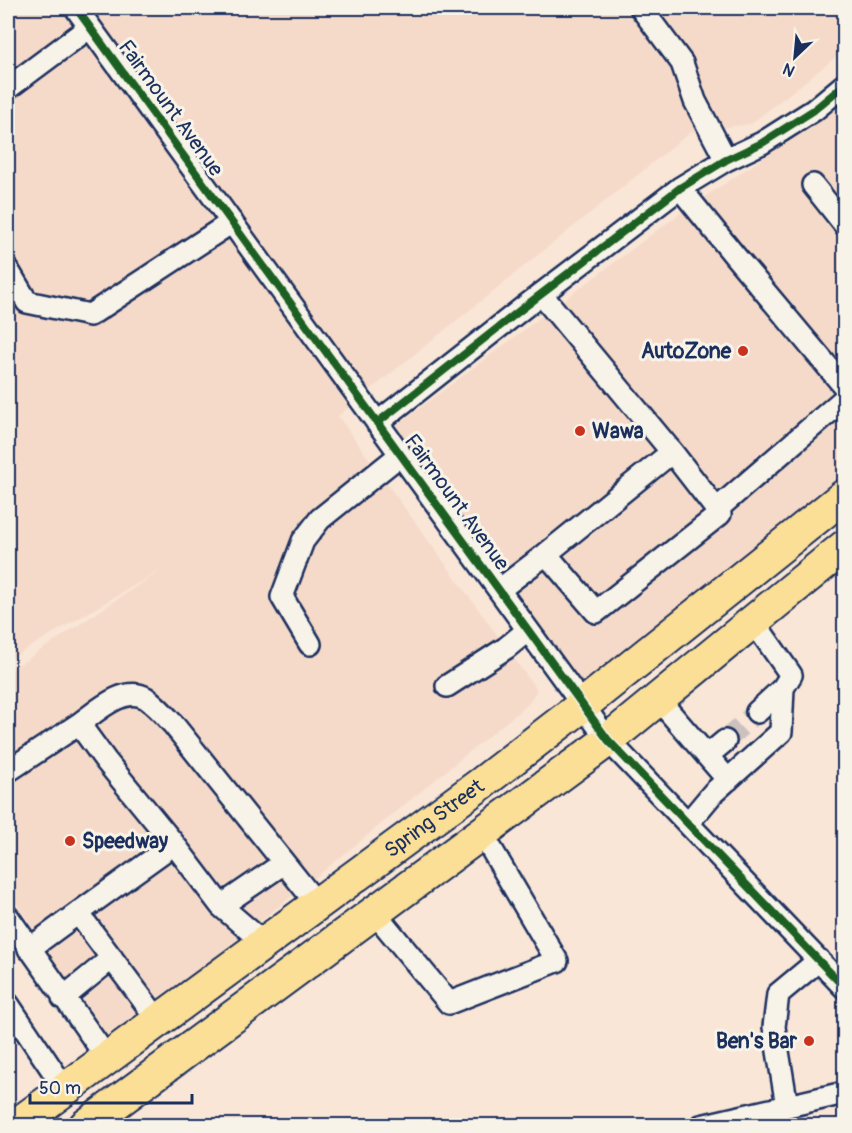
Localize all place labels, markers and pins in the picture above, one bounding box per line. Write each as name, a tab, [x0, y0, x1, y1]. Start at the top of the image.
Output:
place label: AutoZone	[641, 338, 732, 365]
marker: AutoZone	[736, 344, 750, 358]
place label: Wawa	[592, 418, 644, 445]
marker: Wawa	[573, 424, 587, 438]
place label: Speedway	[82, 828, 168, 855]
marker: Speedway	[63, 834, 77, 848]
place label: Ben's Bar	[716, 1028, 797, 1055]
marker: Ben's Bar	[802, 1034, 816, 1048]

